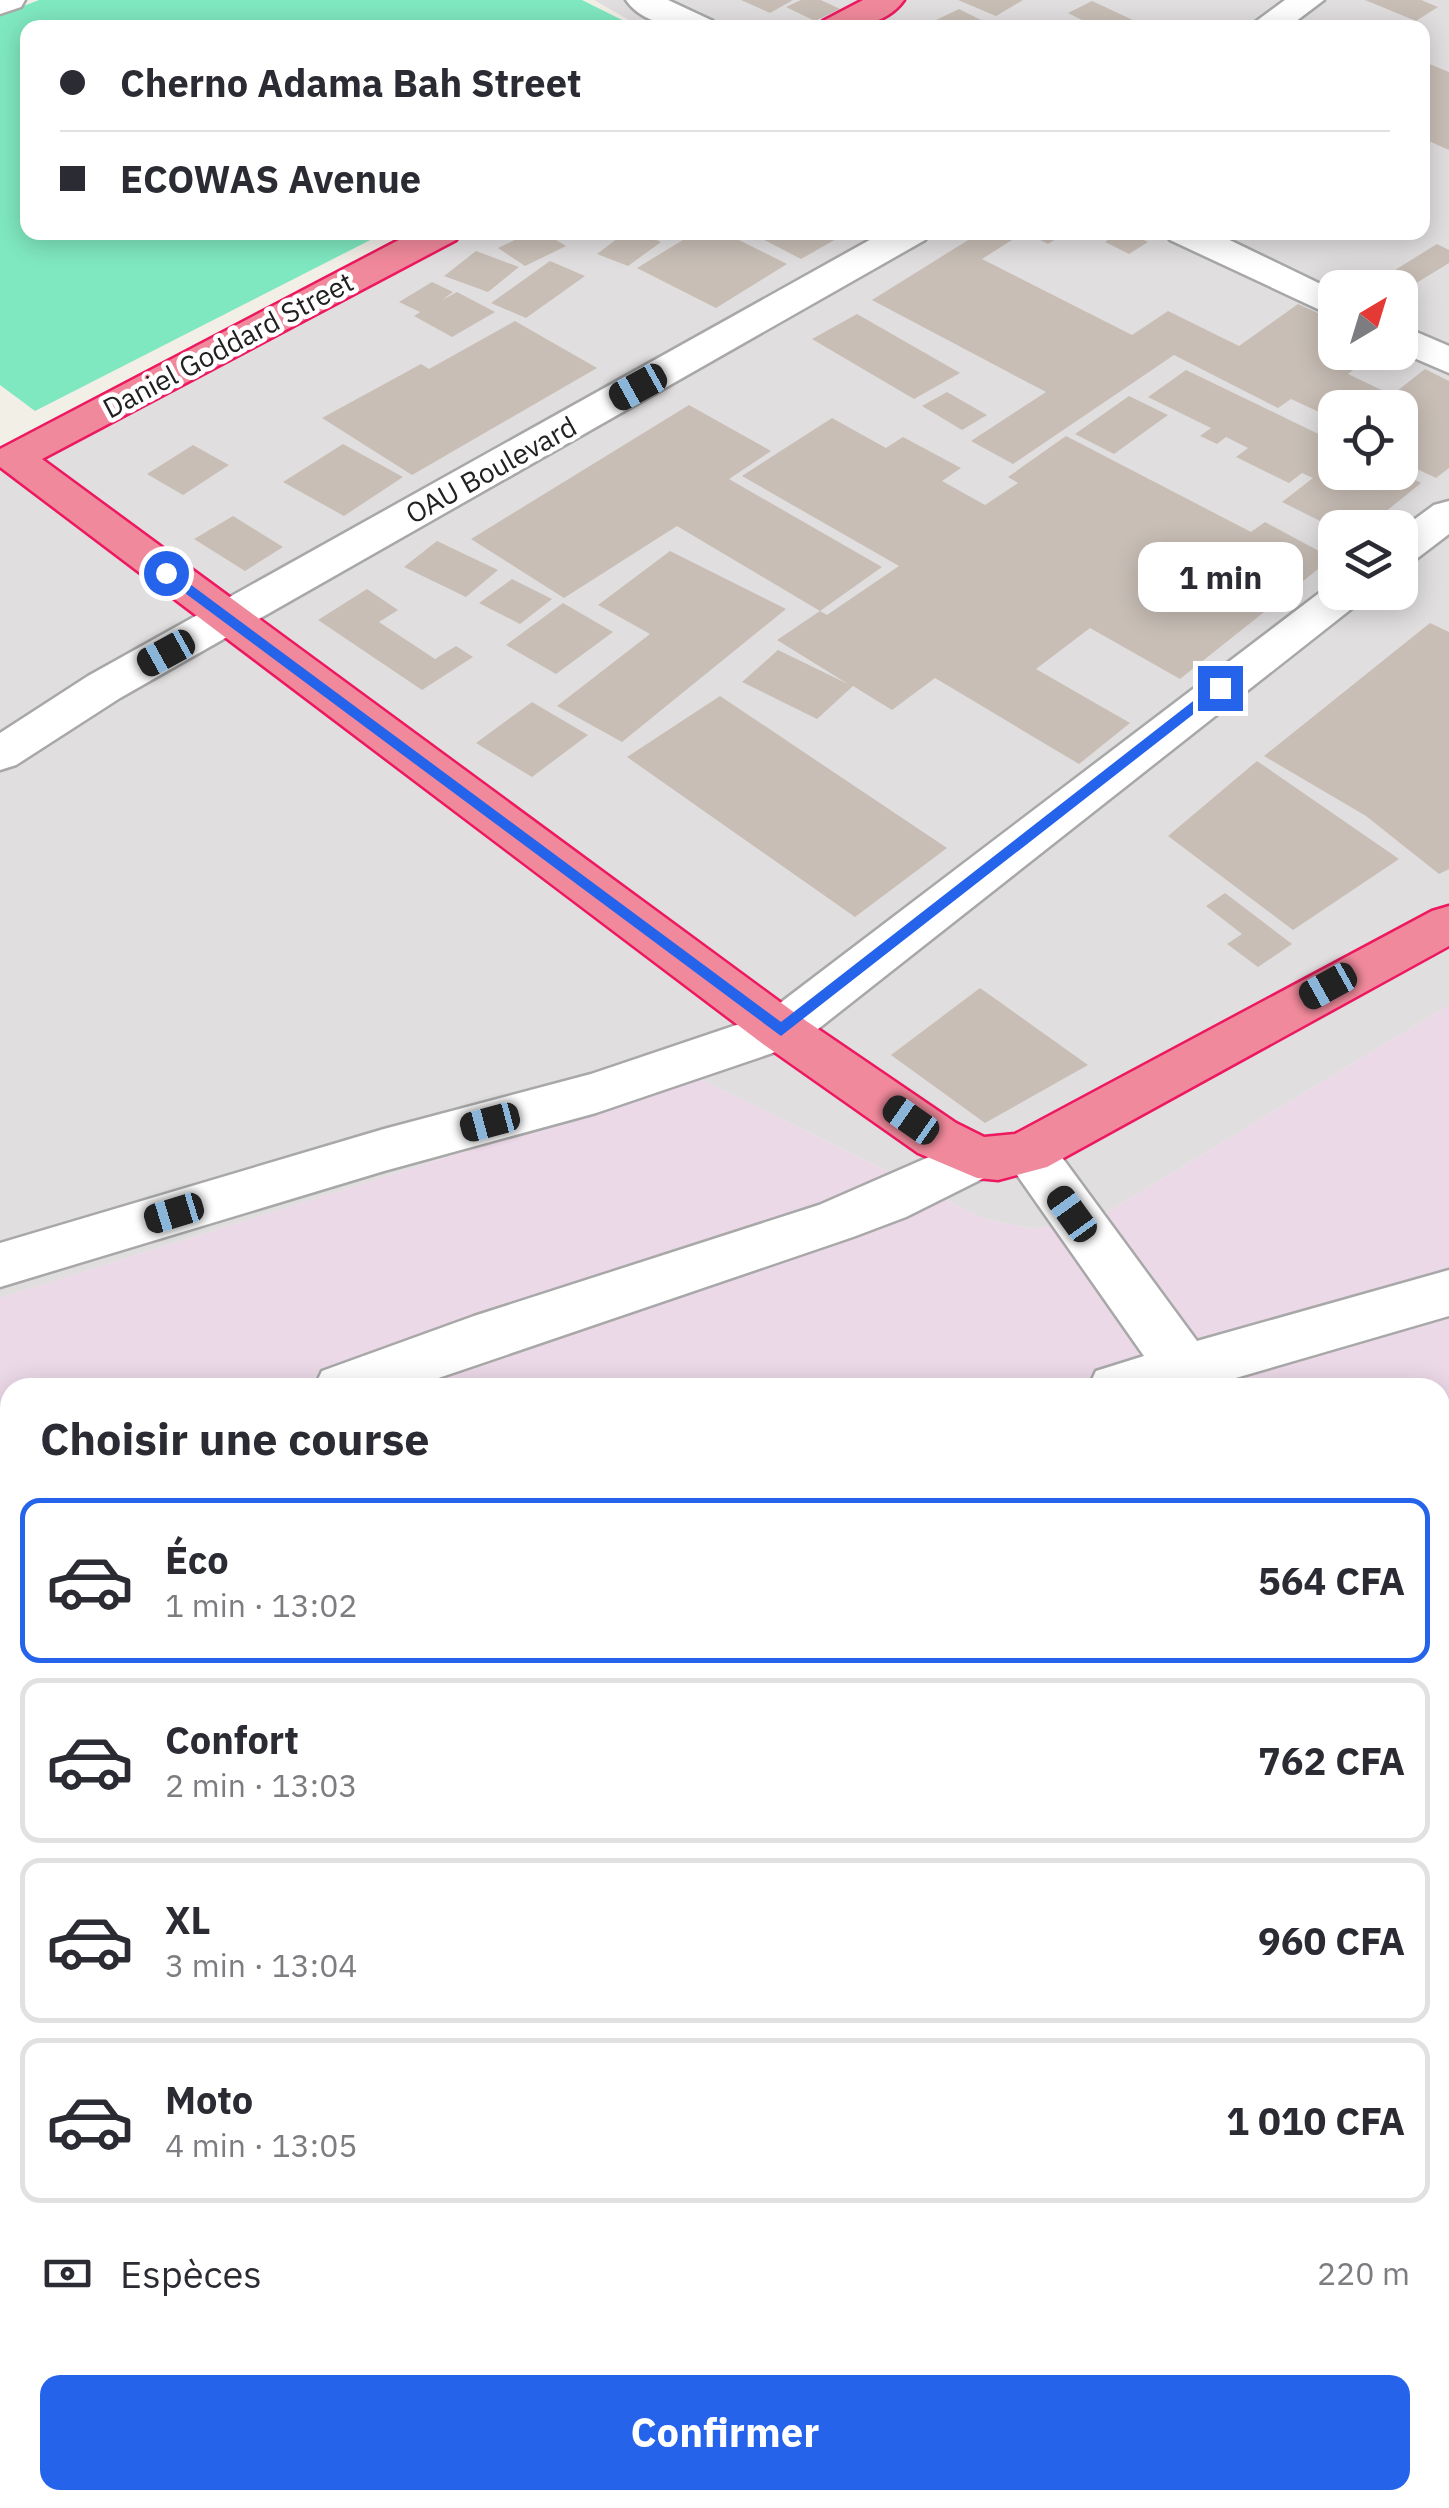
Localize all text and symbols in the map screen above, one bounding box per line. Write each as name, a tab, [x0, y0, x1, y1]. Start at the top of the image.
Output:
text: Cherno Adama Bah Street	[120, 58, 582, 107]
text: ECOWAS Avenue	[120, 154, 421, 203]
street label: Daniel Goddard Street	[96, 263, 359, 426]
north arrow	[1318, 270, 1418, 370]
map controls	[1318, 270, 1418, 610]
car	[604, 359, 672, 415]
button: locate	[1318, 390, 1418, 490]
street label: OAU Boulevard	[399, 407, 583, 532]
button: layers	[1318, 510, 1418, 610]
callout: 1 min	[1138, 543, 1302, 613]
route start	[144, 551, 189, 596]
text: 1 min	[1179, 556, 1262, 598]
car	[132, 625, 200, 681]
route end	[1198, 666, 1243, 711]
car	[1294, 958, 1362, 1014]
car	[878, 1091, 944, 1149]
car	[457, 1100, 523, 1144]
car	[1042, 1181, 1102, 1247]
car	[141, 1190, 207, 1236]
text: Choisir une course	[40, 1409, 430, 1467]
text: Éco	[165, 1535, 229, 1584]
icon: car	[45, 1536, 135, 1626]
text: 564 CFA	[1258, 1556, 1405, 1605]
text: 1 min · 13:02	[165, 1584, 358, 1626]
text: Confort	[165, 1715, 299, 1764]
icon: car	[45, 1716, 135, 1806]
text: 762 CFA	[1258, 1736, 1405, 1785]
text: 2 min · 13:03	[165, 1764, 358, 1806]
text: XL	[165, 1895, 211, 1944]
icon: car	[45, 1896, 135, 1986]
text: 960 CFA	[1258, 1916, 1405, 1965]
text: 3 min · 13:04	[165, 1944, 358, 1986]
text: Moto	[165, 2075, 253, 2124]
icon: car	[45, 2076, 135, 2166]
text: 1 010 CFA	[1226, 2096, 1405, 2145]
text: 4 min · 13:05	[165, 2124, 358, 2166]
icon: cash	[40, 2246, 95, 2301]
text: Espèces	[120, 2249, 262, 2298]
text: 220 m	[1317, 2252, 1410, 2294]
button: Confirmer	[40, 2375, 1410, 2490]

